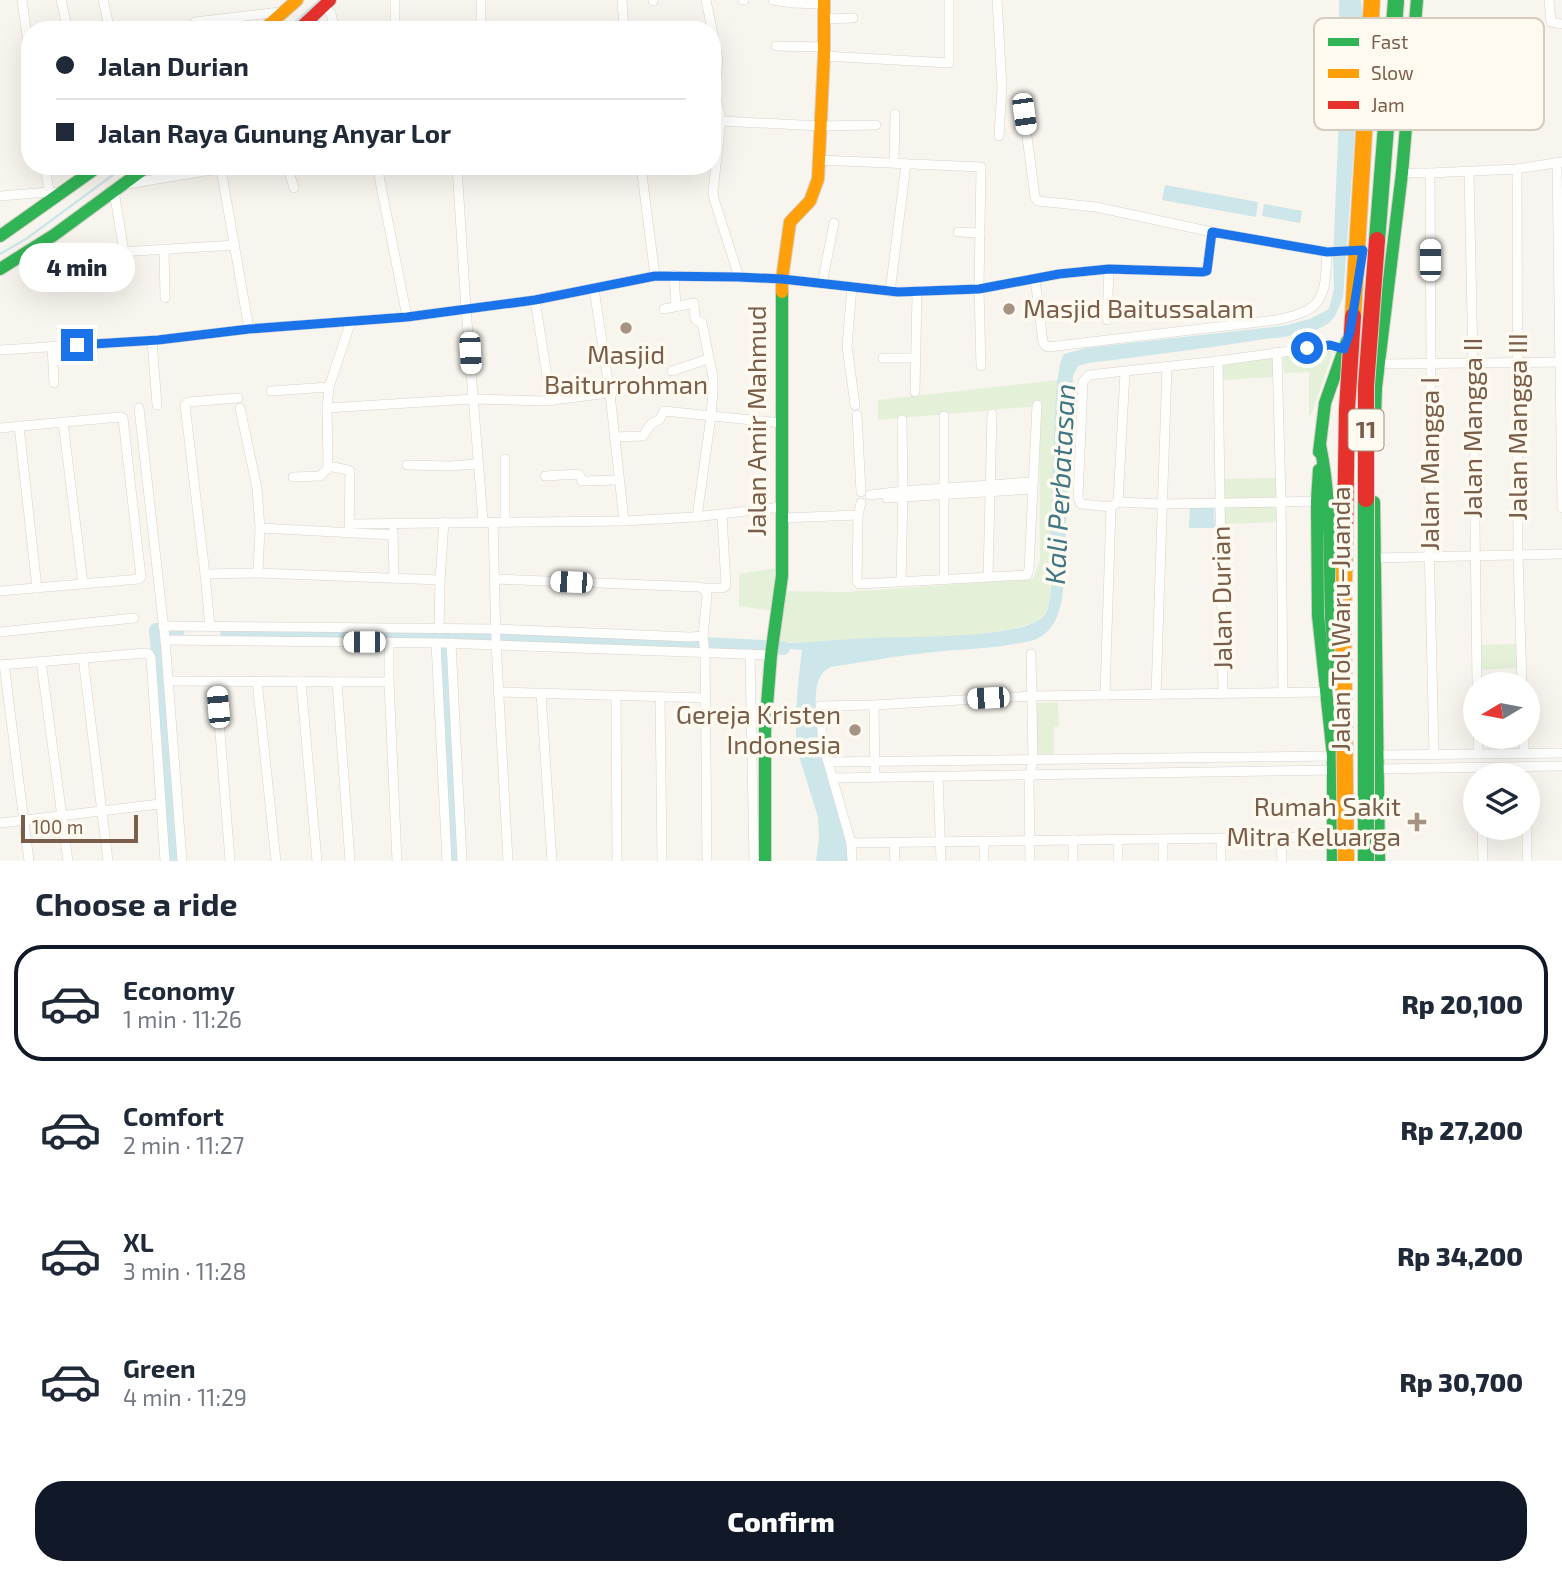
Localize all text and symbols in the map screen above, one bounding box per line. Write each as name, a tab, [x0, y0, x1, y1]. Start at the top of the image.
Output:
legend	[1314, 18, 1544, 130]
text: Fast	[1371, 30, 1408, 53]
text: Jalan Durian	[98, 50, 249, 81]
text: Slow	[1371, 61, 1414, 84]
car	[1011, 92, 1038, 136]
text: Jam	[1371, 93, 1405, 116]
text: Jalan Raya Gunung Anyar Lor	[98, 117, 451, 148]
car	[1420, 239, 1441, 281]
callout: 4 min	[19, 244, 135, 292]
text: 4 min	[47, 253, 107, 281]
place label: Masjid Baitussalam	[1023, 292, 1254, 323]
marker: Masjid Baitussalam	[1001, 301, 1017, 317]
street label: Jalan Amir Mahmud	[740, 305, 771, 537]
marker: Masjid Baiturrohman	[618, 320, 634, 336]
route end	[61, 329, 93, 361]
car	[459, 331, 482, 375]
route start	[1291, 332, 1323, 364]
street label: Jalan Mangga III	[1501, 333, 1532, 521]
place label: Masjid Baiturrohman	[544, 338, 708, 399]
street label: Jalan Mangga II	[1456, 338, 1487, 518]
street label: Jalan Mangga I	[1413, 377, 1444, 551]
water label: Kali Perbatasan	[1037, 383, 1081, 585]
road number: 11	[1348, 410, 1384, 450]
street label: Jalan Tol Waru–Juanda	[1324, 486, 1355, 752]
street label: Jalan Durian	[1204, 526, 1237, 670]
car	[550, 571, 593, 593]
car	[344, 632, 386, 653]
north arrow	[1463, 672, 1540, 749]
map controls	[1463, 672, 1540, 840]
car	[206, 685, 231, 729]
car	[967, 686, 1010, 710]
place label: Gereja Kristen Indonesia	[676, 698, 841, 759]
marker: Gereja Kristen Indonesia	[847, 722, 863, 738]
button: layers	[1463, 763, 1540, 840]
place label: Rumah Sakit Mitra Keluarga	[1227, 790, 1401, 851]
scale bar	[21, 812, 138, 844]
marker: Rumah Sakit Mitra Keluarga	[1407, 812, 1427, 832]
text: 100 m	[32, 815, 83, 838]
text: Choose a ride	[35, 884, 238, 922]
icon: car	[39, 972, 102, 1035]
text: Economy	[123, 974, 235, 1005]
text: Rp 20,100	[1402, 988, 1523, 1019]
text: 1 min · 11:26	[123, 1005, 242, 1033]
icon: car	[39, 1098, 102, 1161]
text: Comfort	[123, 1100, 224, 1131]
text: Rp 27,200	[1401, 1114, 1523, 1145]
text: 2 min · 11:27	[123, 1131, 244, 1159]
icon: car	[39, 1224, 102, 1287]
text: XL	[123, 1226, 154, 1257]
text: Rp 34,200	[1397, 1240, 1523, 1271]
text: 3 min · 11:28	[123, 1257, 246, 1285]
icon: car	[39, 1350, 102, 1413]
text: Green	[123, 1352, 196, 1383]
text: Rp 30,700	[1399, 1366, 1523, 1397]
text: 4 min · 11:29	[123, 1383, 247, 1411]
button: Confirm	[35, 1481, 1527, 1561]

